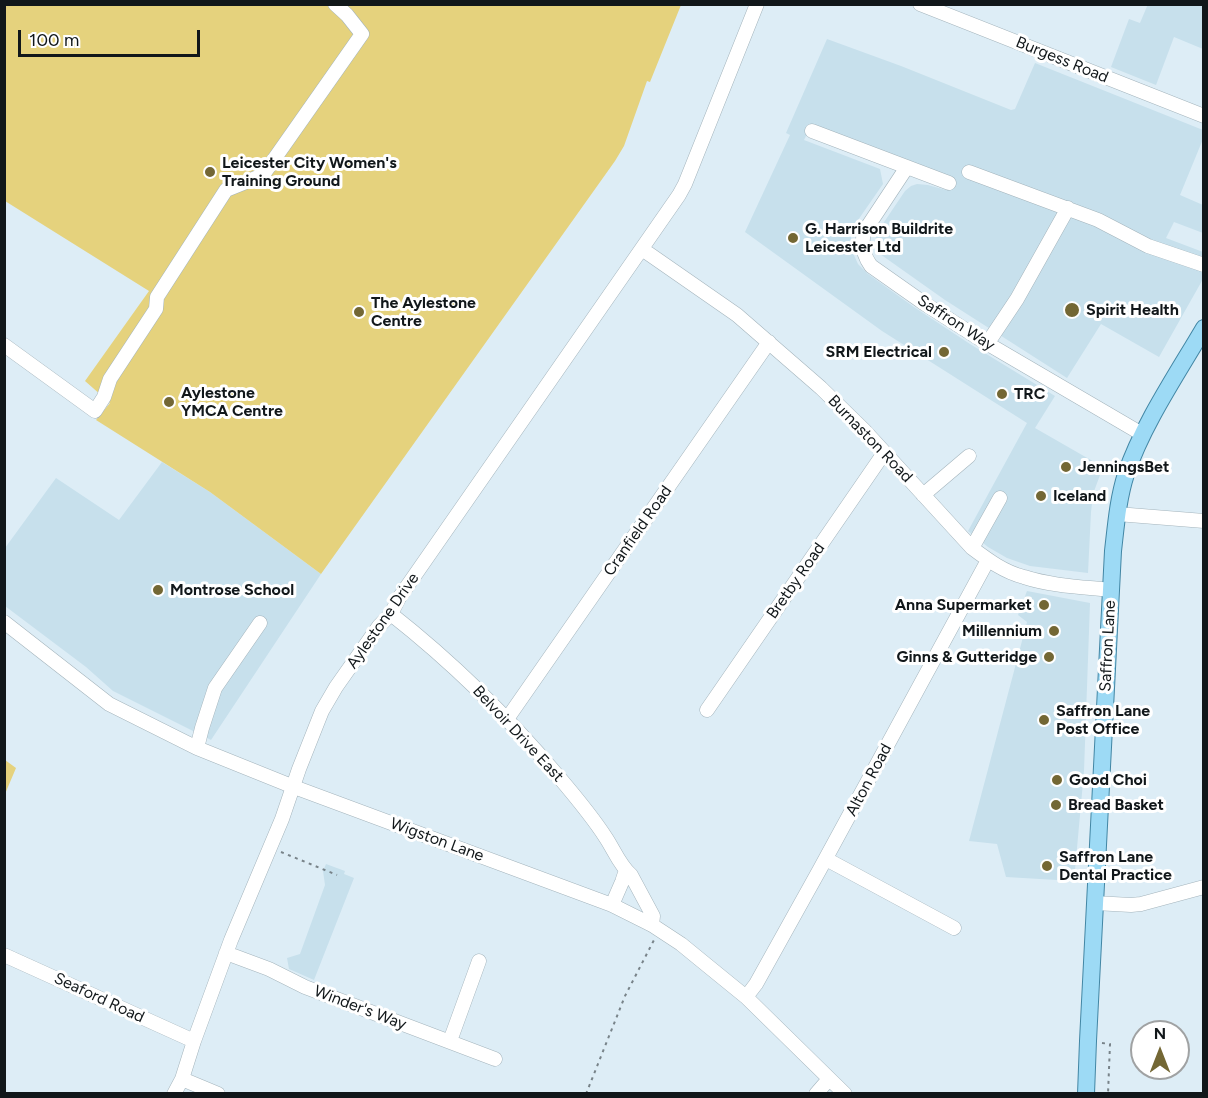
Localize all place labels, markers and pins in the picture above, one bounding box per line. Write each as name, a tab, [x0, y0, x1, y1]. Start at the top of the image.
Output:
place label: Leicester City Women's Training Ground	[222, 153, 397, 191]
marker: Leicester City Women's Training Ground	[203, 165, 217, 179]
place label: G. Harrison Buildrite Leicester Ltd	[805, 219, 953, 257]
marker: G. Harrison Buildrite Leicester Ltd	[786, 231, 800, 245]
place label: The Aylestone Centre	[371, 293, 476, 331]
place label: Spirit Health	[1086, 300, 1179, 320]
marker: Spirit Health	[1063, 301, 1081, 319]
marker: The Aylestone Centre	[352, 305, 366, 319]
place label: SRM Electrical	[826, 342, 932, 362]
marker: SRM Electrical	[937, 345, 951, 359]
place label: Aylestone YMCA Centre	[181, 383, 283, 421]
place label: TRC	[1014, 384, 1045, 404]
marker: TRC	[995, 387, 1009, 401]
marker: Aylestone YMCA Centre	[162, 395, 176, 409]
place label: JenningsBet	[1078, 457, 1169, 477]
marker: JenningsBet	[1059, 460, 1073, 474]
place label: Iceland	[1053, 486, 1106, 506]
marker: Iceland	[1034, 489, 1048, 503]
place label: Montrose School	[170, 580, 294, 600]
marker: Montrose School	[151, 583, 165, 597]
place label: Anna Supermarket	[895, 595, 1032, 615]
marker: Anna Supermarket	[1037, 598, 1051, 612]
place label: Millennium	[962, 621, 1042, 641]
marker: Millennium	[1047, 624, 1061, 638]
place label: Ginns & Gutteridge	[897, 647, 1037, 667]
marker: Ginns & Gutteridge	[1042, 650, 1056, 664]
place label: Saffron Lane Post Office	[1056, 701, 1150, 739]
marker: Saffron Lane Post Office	[1037, 713, 1051, 727]
place label: Good Choi	[1069, 770, 1147, 790]
marker: Good Choi	[1050, 773, 1064, 787]
place label: Bread Basket	[1068, 795, 1164, 815]
marker: Bread Basket	[1049, 798, 1063, 812]
place label: Saffron Lane Dental Practice	[1059, 847, 1172, 885]
marker: Saffron Lane Dental Practice	[1040, 859, 1054, 873]

